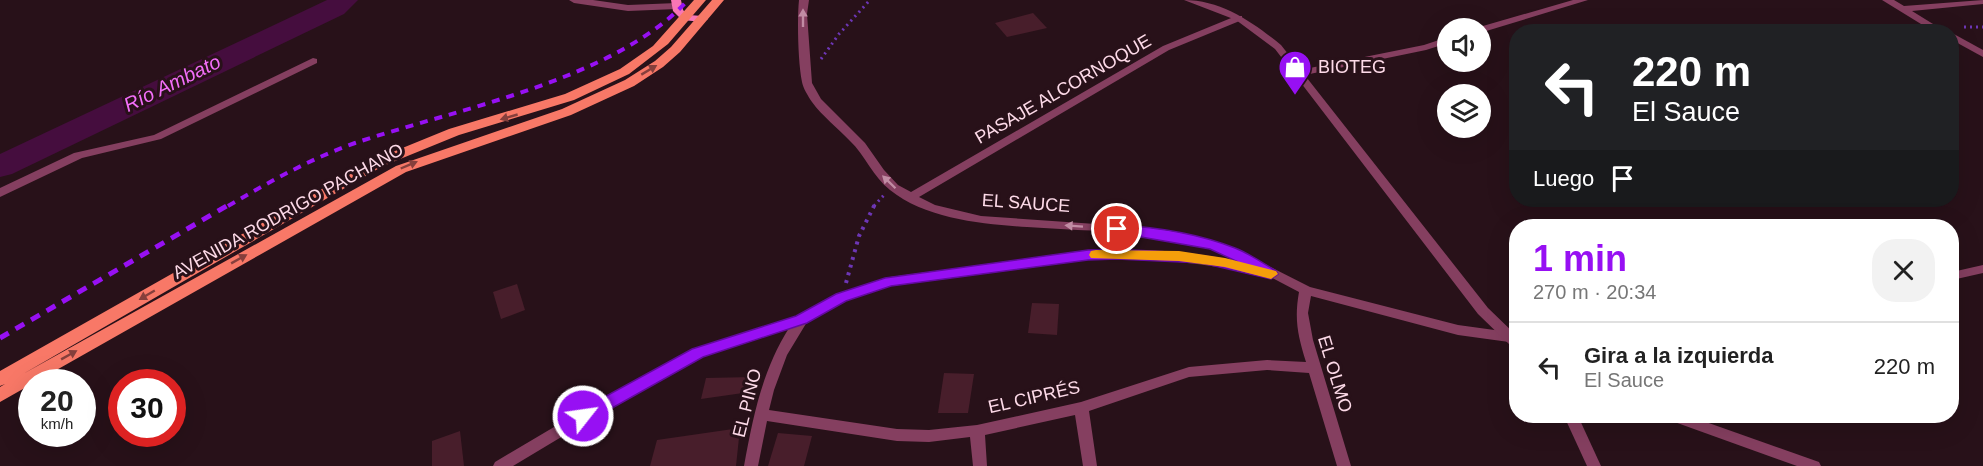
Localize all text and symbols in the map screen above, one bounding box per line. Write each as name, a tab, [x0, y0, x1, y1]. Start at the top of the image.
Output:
one-way arrow	[798, 9, 808, 28]
map controls	[1437, 18, 1491, 138]
button: sound	[1437, 18, 1491, 72]
street label: PASAJE ALCORNOQUE	[972, 30, 1154, 148]
icon: left	[1533, 48, 1611, 126]
text: 220 m	[1632, 48, 1751, 95]
shop icon: BIOTEG	[1277, 49, 1313, 96]
water label: Río Ambato	[120, 50, 224, 116]
place label: BIOTEG	[1318, 57, 1386, 77]
one-way arrow	[641, 65, 658, 75]
button: layers	[1437, 84, 1491, 138]
text: El Sauce	[1632, 97, 1740, 127]
one-way arrow	[500, 113, 518, 122]
street label: AVENIDA RODRIGO PACHANO	[169, 139, 407, 283]
one-way arrow	[401, 160, 419, 170]
icon: arrive	[1606, 162, 1639, 195]
text: Luego	[1533, 166, 1594, 191]
one-way arrow	[882, 176, 896, 190]
street label: EL SAUCE	[981, 190, 1071, 216]
pin	[1091, 203, 1142, 254]
icon: arrive	[1100, 212, 1133, 245]
one-way arrow	[1065, 221, 1084, 231]
text: 1 min	[1533, 238, 1627, 279]
button: close	[1872, 239, 1935, 302]
one-way arrow	[231, 254, 247, 265]
text: 270 m · 20:34	[1533, 281, 1656, 303]
one-way arrow	[139, 289, 155, 300]
street label: EL OLMO	[1314, 333, 1356, 415]
text: Gira a la izquierda	[1584, 343, 1774, 368]
one-way arrow	[61, 350, 78, 360]
icon: left	[1533, 351, 1566, 384]
text: 220 m	[1874, 354, 1935, 379]
street label: EL PINO	[729, 366, 765, 440]
speed limit sign: 30	[108, 369, 186, 447]
text: El Sauce	[1584, 369, 1664, 391]
street label: EL CIPRÉS	[986, 377, 1082, 417]
text: 20	[40, 384, 74, 417]
position arrow	[551, 384, 615, 448]
text: km/h	[41, 415, 73, 432]

